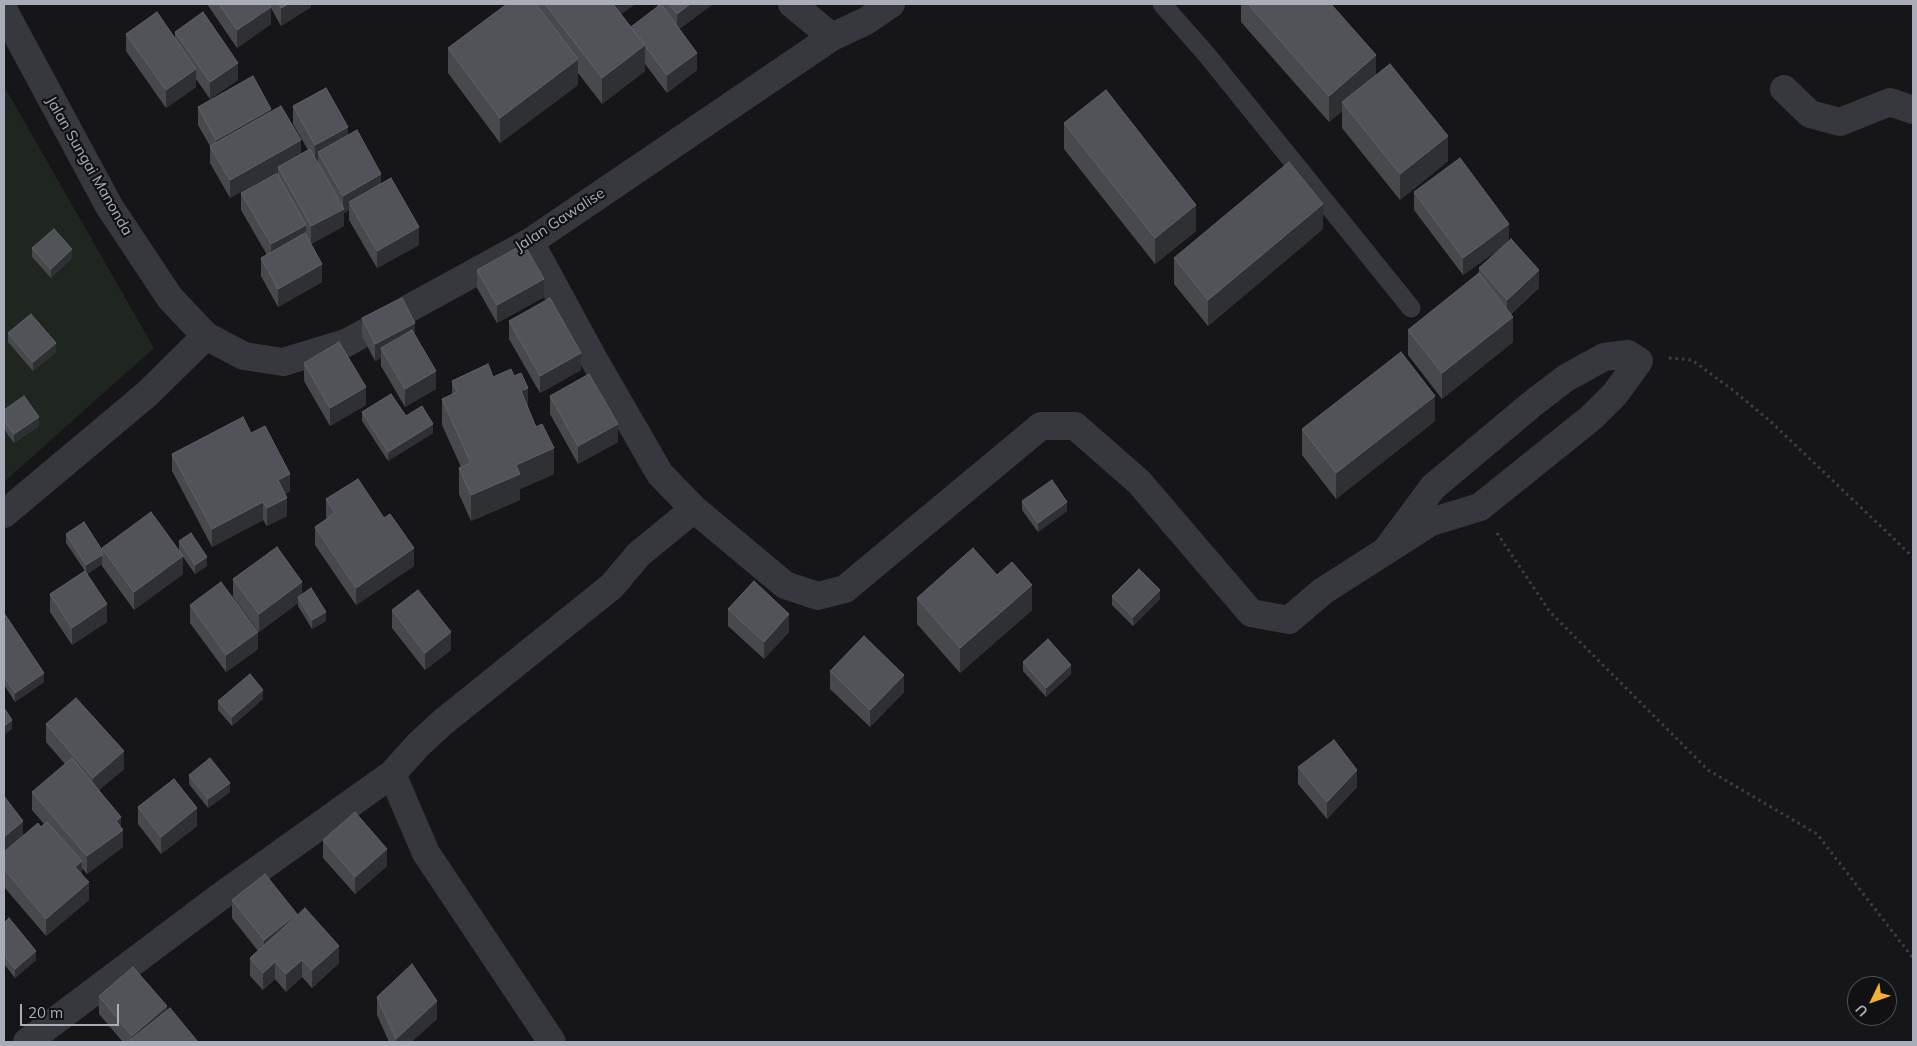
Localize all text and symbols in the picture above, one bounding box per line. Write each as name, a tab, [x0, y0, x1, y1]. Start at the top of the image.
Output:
street label: Jalan Sungai Manonda	[42, 93, 136, 239]
street label: Jalan Gawalise	[512, 184, 608, 256]
north arrow	[1847, 976, 1897, 1026]
scale bar	[22, 994, 121, 1026]
text: U	[1851, 1000, 1872, 1020]
text: 20 m	[28, 1003, 63, 1022]

